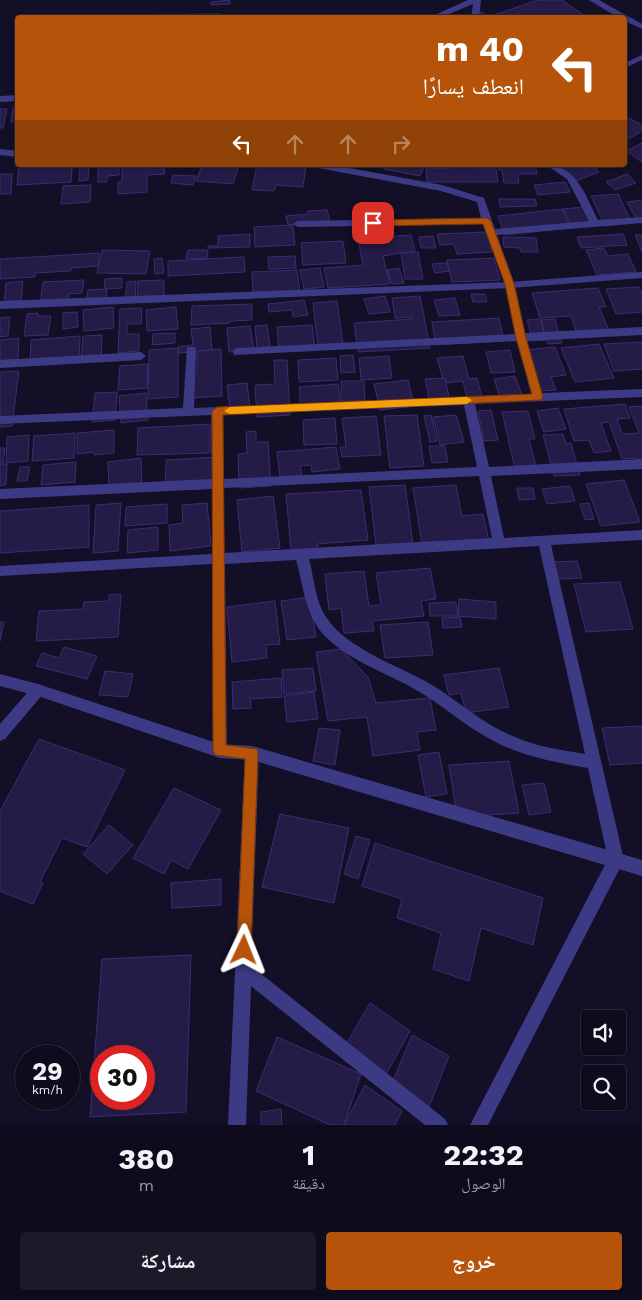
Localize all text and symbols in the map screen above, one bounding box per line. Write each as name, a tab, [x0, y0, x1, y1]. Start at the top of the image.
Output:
text: 40 m	[436, 28, 524, 70]
icon: left	[542, 35, 607, 100]
text: انعطف يسارًا	[423, 74, 524, 99]
icon: left	[228, 130, 256, 158]
icon: ahead	[281, 130, 309, 158]
icon: ahead	[334, 130, 362, 158]
icon: right	[387, 130, 415, 158]
pin	[352, 202, 394, 244]
icon: arrive	[359, 209, 387, 237]
position arrow	[217, 923, 269, 975]
map controls	[581, 1010, 626, 1110]
button: sound	[581, 1010, 626, 1055]
speed limit sign: 30	[90, 1045, 155, 1110]
text: 29	[32, 1057, 63, 1086]
button: search	[581, 1065, 626, 1110]
text: km/h	[32, 1083, 63, 1097]
text: 1	[302, 1137, 315, 1172]
text: 22:32	[443, 1137, 524, 1172]
text: 380	[118, 1141, 174, 1176]
text: دقيقة	[292, 1174, 325, 1193]
text: الوصول	[461, 1174, 506, 1193]
text: m	[139, 1176, 154, 1195]
button: مشاركة	[20, 1232, 316, 1290]
button: خروج	[326, 1232, 622, 1290]

